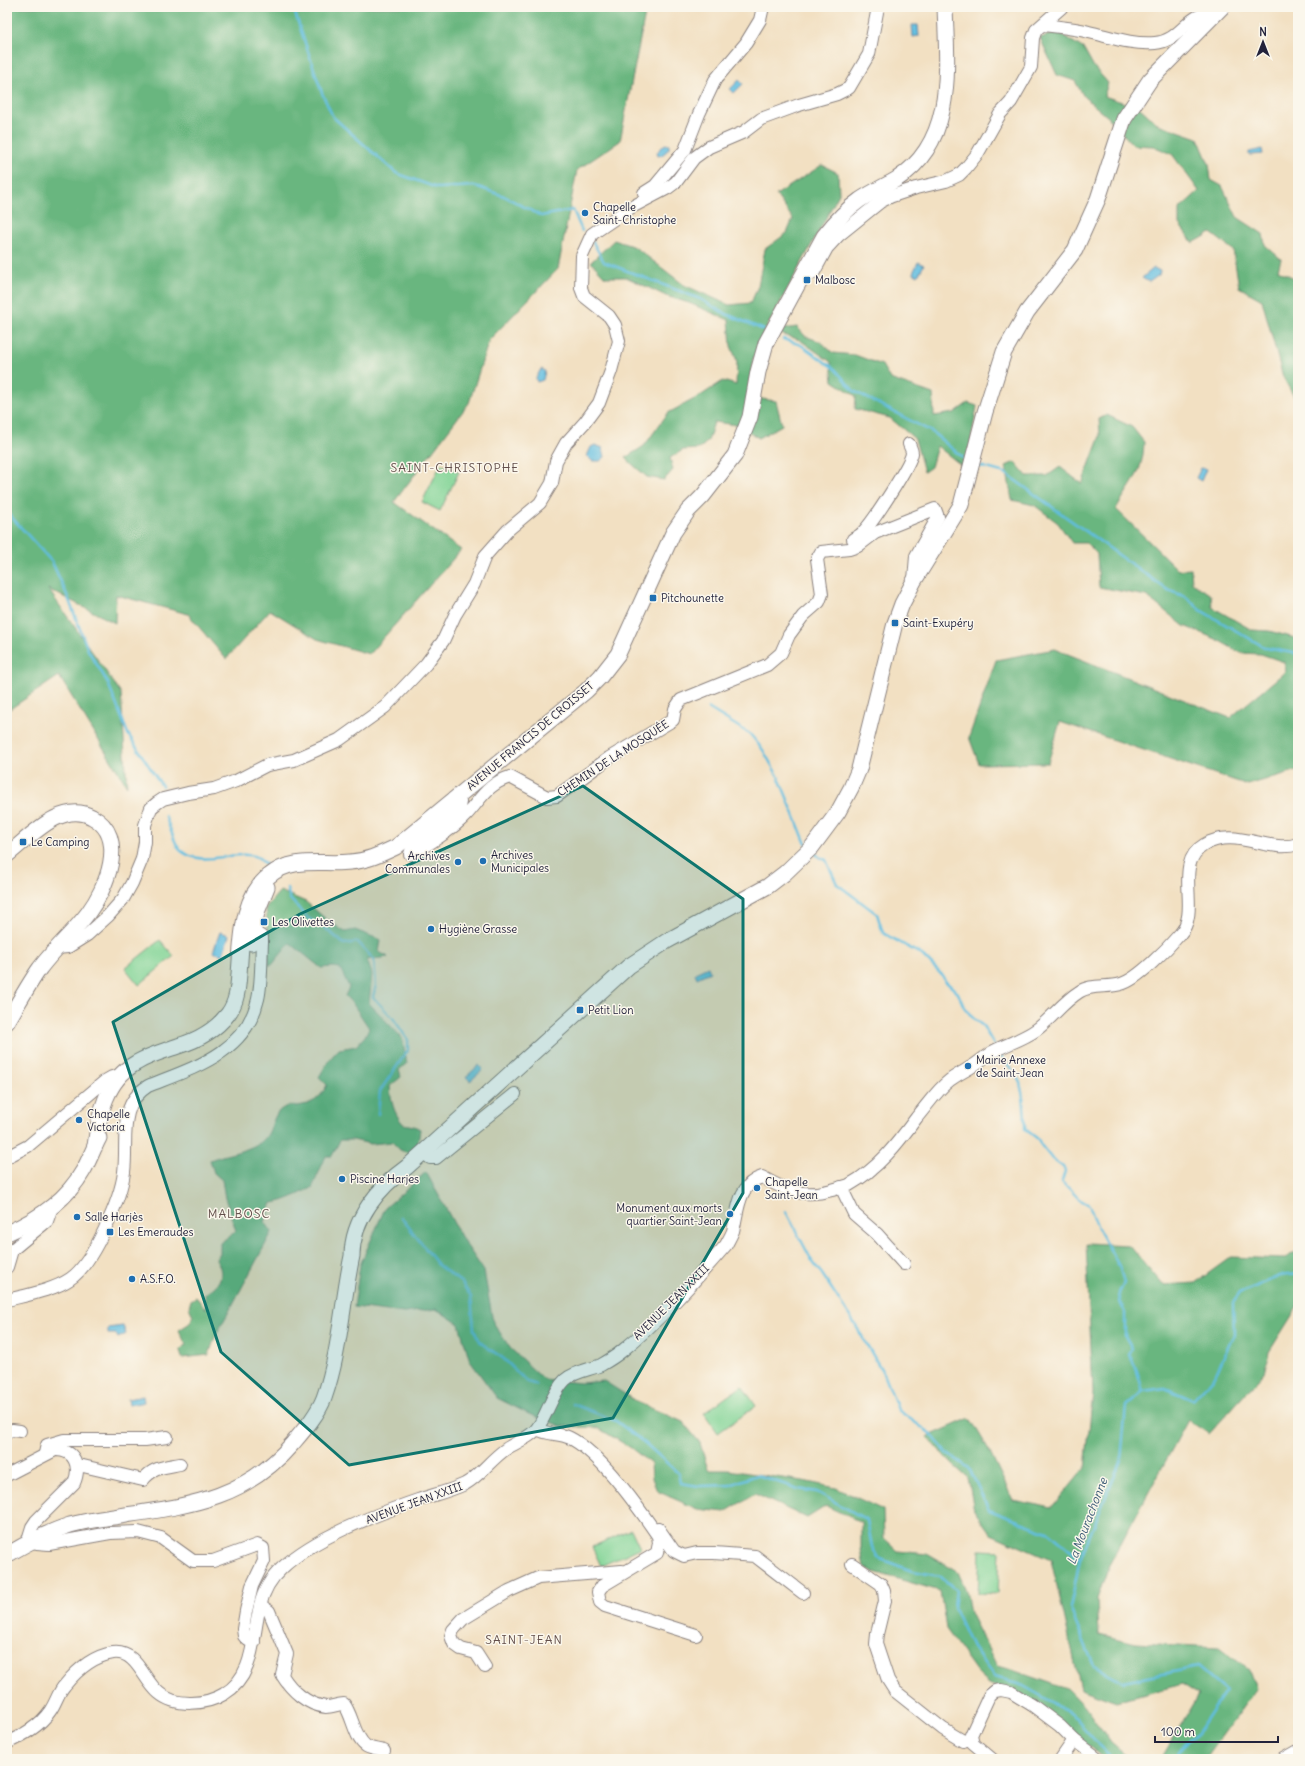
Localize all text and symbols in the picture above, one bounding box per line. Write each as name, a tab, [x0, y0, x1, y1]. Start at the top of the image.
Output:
north arrow	[1243, 22, 1283, 62]
text: N	[1259, 25, 1267, 39]
place label: Chapelle Saint-Christophe	[593, 200, 676, 227]
marker: Chapelle Saint-Christophe	[580, 208, 590, 218]
place label: Malbosc	[815, 273, 856, 287]
marker: Malbosc	[802, 275, 812, 285]
district label: SAINT-CHRISTOPHE	[391, 460, 519, 475]
place label: Pitchounette	[661, 591, 724, 605]
marker: Pitchounette	[648, 593, 658, 603]
place label: Saint-Exupéry	[903, 616, 973, 630]
marker: Saint-Exupéry	[890, 618, 900, 628]
street label: AVENUE FRANCIS DE CROISSET	[464, 679, 597, 793]
street label: CHEMIN DE LA MOSQUÉE	[554, 716, 671, 799]
place label: Le Camping	[31, 835, 90, 849]
marker: Le Camping	[18, 837, 28, 847]
place label: Archives Municipales	[491, 848, 549, 875]
place label: Archives Communales	[385, 849, 450, 876]
marker: Archives Municipales	[478, 856, 488, 866]
marker: Archives Communales	[453, 857, 463, 867]
place label: Les Olivettes	[272, 915, 334, 929]
marker: Les Olivettes	[259, 917, 269, 927]
place label: Hygiène Grasse	[439, 922, 517, 936]
marker: Hygiène Grasse	[426, 924, 436, 934]
place label: Petit Lion	[588, 1003, 634, 1017]
marker: Petit Lion	[575, 1005, 585, 1015]
place label: Mairie Annexe de Saint-Jean	[976, 1053, 1046, 1080]
marker: Mairie Annexe de Saint-Jean	[963, 1061, 973, 1071]
place label: Chapelle Victoria	[87, 1107, 130, 1134]
marker: Chapelle Victoria	[74, 1115, 84, 1125]
place label: Piscine Harjes	[350, 1172, 419, 1186]
marker: Piscine Harjes	[337, 1174, 347, 1184]
place label: Chapelle Saint-Jean	[765, 1175, 818, 1202]
marker: Chapelle Saint-Jean	[752, 1183, 762, 1193]
place label: Monument aux morts quartier Saint-Jean	[616, 1201, 722, 1228]
district label: MALBOSC	[208, 1206, 270, 1221]
marker: Monument aux morts quartier Saint-Jean	[725, 1209, 735, 1219]
place label: Salle Harjès	[85, 1210, 143, 1224]
marker: Salle Harjès	[72, 1212, 82, 1222]
place label: Les Emeraudes	[118, 1225, 194, 1239]
marker: Les Emeraudes	[105, 1227, 115, 1237]
street label: AVENUE JEAN XXIII	[630, 1261, 712, 1343]
place label: A.S.F.O.	[140, 1272, 176, 1286]
marker: A.S.F.O.	[127, 1274, 137, 1284]
water label: La Mourachonne	[1064, 1474, 1111, 1566]
street label: AVENUE JEAN XXIII	[364, 1479, 464, 1527]
district label: SAINT-JEAN	[485, 1632, 563, 1647]
scale bar	[1155, 1718, 1278, 1744]
text: 100 m	[1161, 1724, 1195, 1739]

